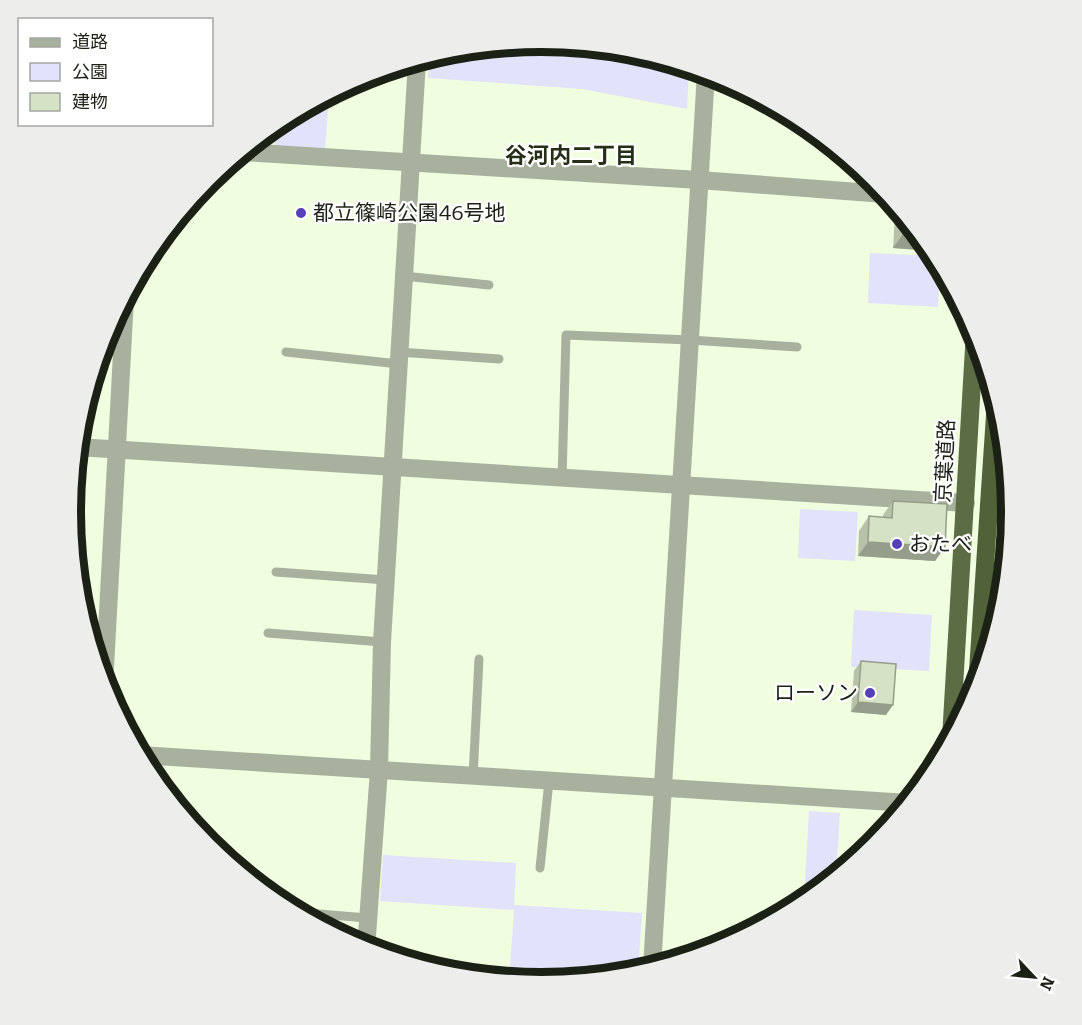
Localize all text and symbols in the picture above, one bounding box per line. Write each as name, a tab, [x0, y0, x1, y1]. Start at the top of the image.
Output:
legend	[18, 18, 213, 126]
text: 道路	[72, 31, 108, 53]
text: 公園	[72, 61, 108, 83]
text: 建物	[72, 91, 108, 113]
district label: 谷河内二丁目	[505, 142, 637, 169]
place label: 都立篠崎公園46号地	[313, 200, 506, 226]
marker: 都立篠崎公園46号地	[294, 206, 308, 220]
street label: 京葉道路	[930, 418, 960, 504]
place label: おたべ	[909, 531, 972, 557]
marker: おたべ	[890, 537, 904, 551]
place label: ローソン	[774, 680, 858, 706]
marker: ローソン	[863, 686, 877, 700]
north arrow	[1004, 947, 1064, 1007]
text: N	[1036, 974, 1058, 993]

